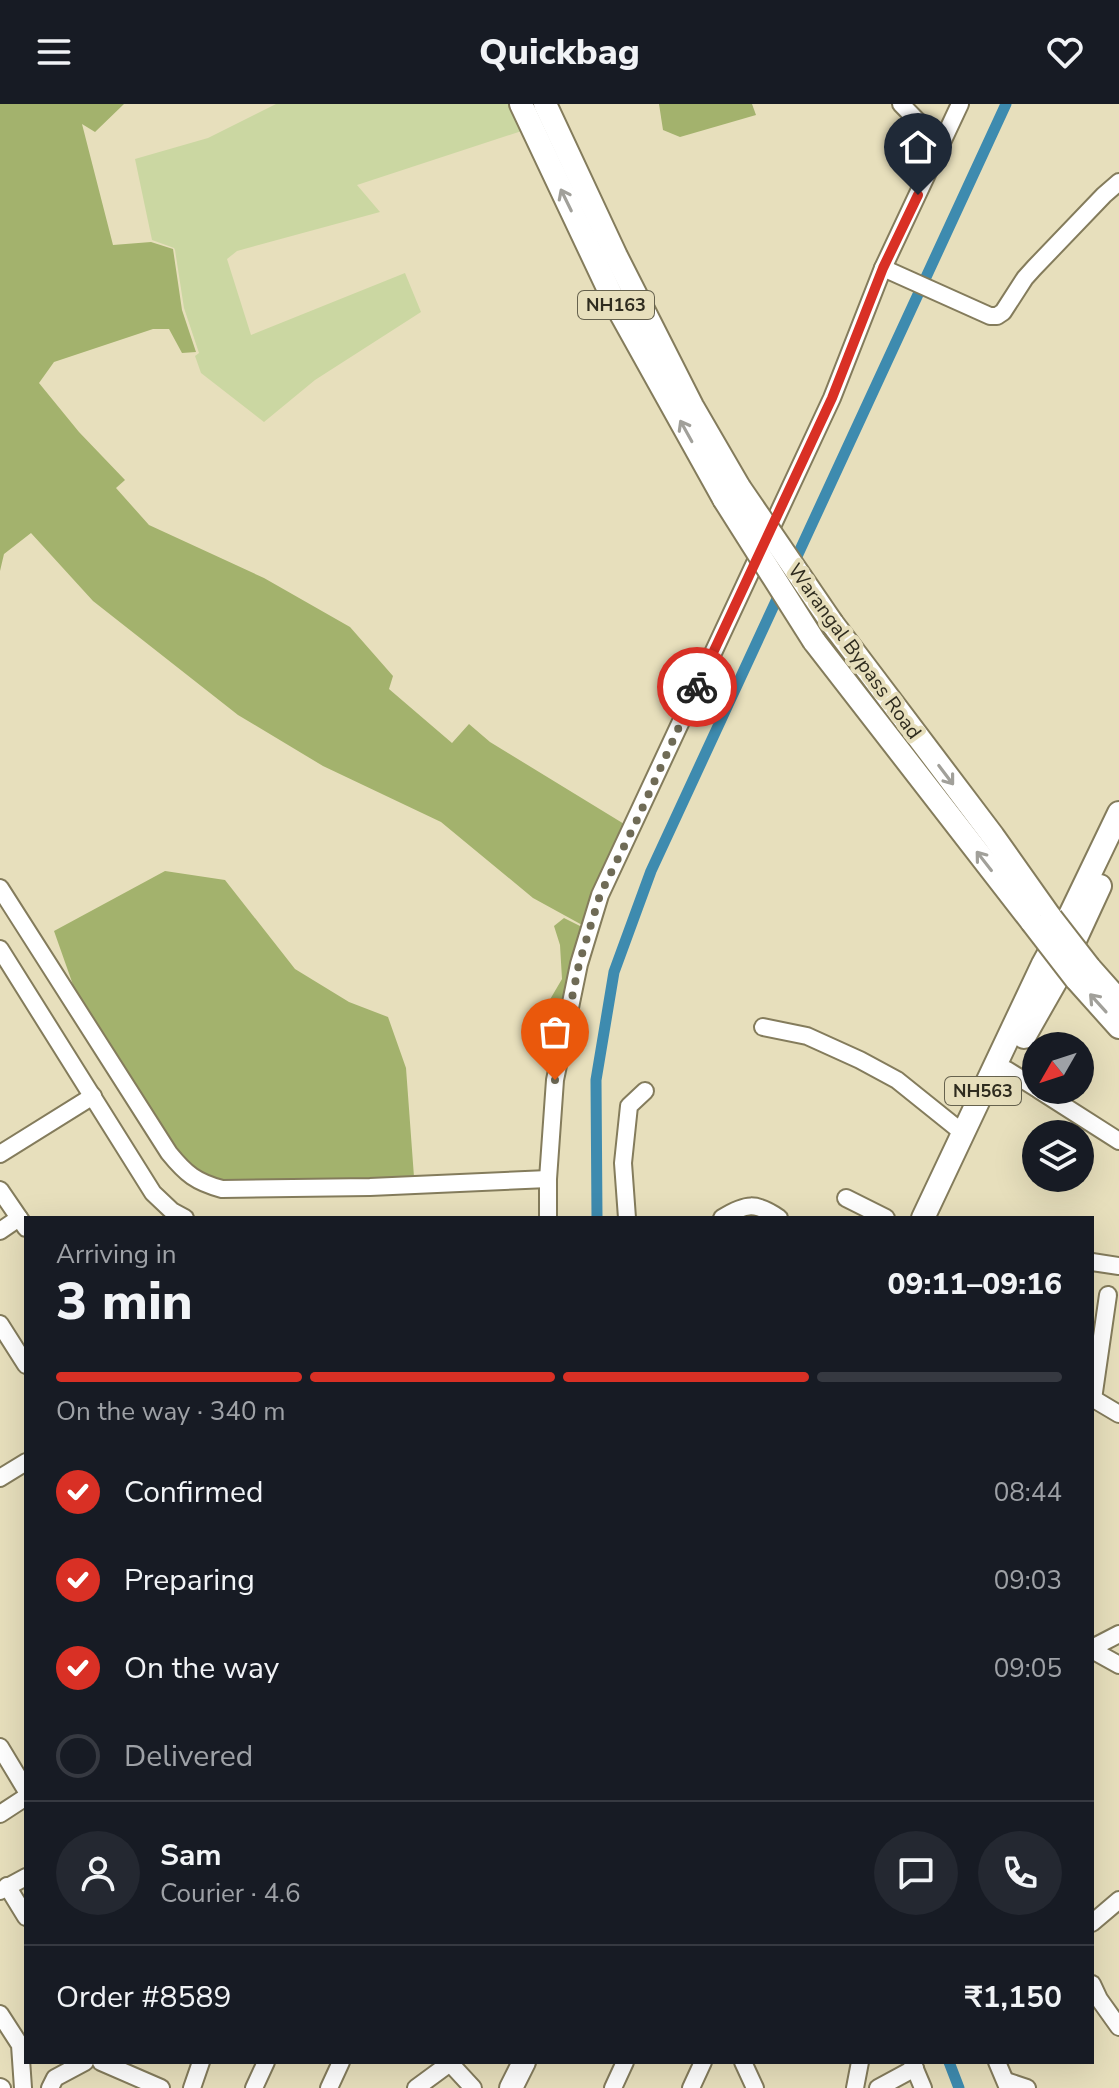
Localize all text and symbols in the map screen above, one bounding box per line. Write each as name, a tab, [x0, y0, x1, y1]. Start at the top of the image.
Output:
text: Quickbag	[479, 28, 640, 77]
icon: menu	[32, 30, 76, 74]
icon: heart	[1043, 30, 1087, 74]
pin	[884, 113, 952, 195]
icon: home	[896, 125, 940, 169]
one-way arrow	[558, 189, 573, 213]
road number: NH163	[578, 291, 654, 319]
one-way arrow	[678, 420, 694, 443]
street label: Warangal Bypass Road	[782, 558, 927, 745]
courier	[657, 647, 737, 727]
icon: bike	[675, 665, 719, 709]
one-way arrow	[938, 764, 955, 785]
one-way arrow	[975, 851, 993, 872]
one-way arrow	[1089, 993, 1107, 1013]
pin	[521, 998, 589, 1080]
icon: bag	[533, 1010, 577, 1054]
north arrow	[1022, 1032, 1094, 1104]
map controls	[1022, 1032, 1094, 1192]
road number: NH563	[945, 1077, 1021, 1105]
button: layers	[1022, 1120, 1094, 1192]
text: Arriving in	[56, 1237, 177, 1272]
text: 09:11–09:16	[887, 1264, 1062, 1305]
text: 3 min	[56, 1266, 193, 1337]
text: On the way · 340 m	[56, 1394, 285, 1429]
icon: check	[56, 1470, 100, 1514]
text: Confirmed	[124, 1472, 264, 1513]
text: 08:44	[994, 1475, 1062, 1510]
icon: check	[56, 1558, 100, 1602]
text: Preparing	[124, 1560, 255, 1601]
text: 09:03	[994, 1563, 1062, 1598]
icon: check	[56, 1646, 100, 1690]
text: On the way	[124, 1648, 279, 1689]
text: 09:05	[994, 1651, 1062, 1686]
text: Delivered	[124, 1736, 253, 1777]
button: person	[56, 1831, 140, 1915]
button: chat	[874, 1831, 958, 1915]
button: phone	[978, 1831, 1062, 1915]
text: Sam	[160, 1835, 222, 1876]
text: Courier · 4.6	[160, 1876, 301, 1911]
text: Order #8589	[56, 1977, 231, 2018]
text: ₹1,150	[965, 1977, 1062, 2018]

